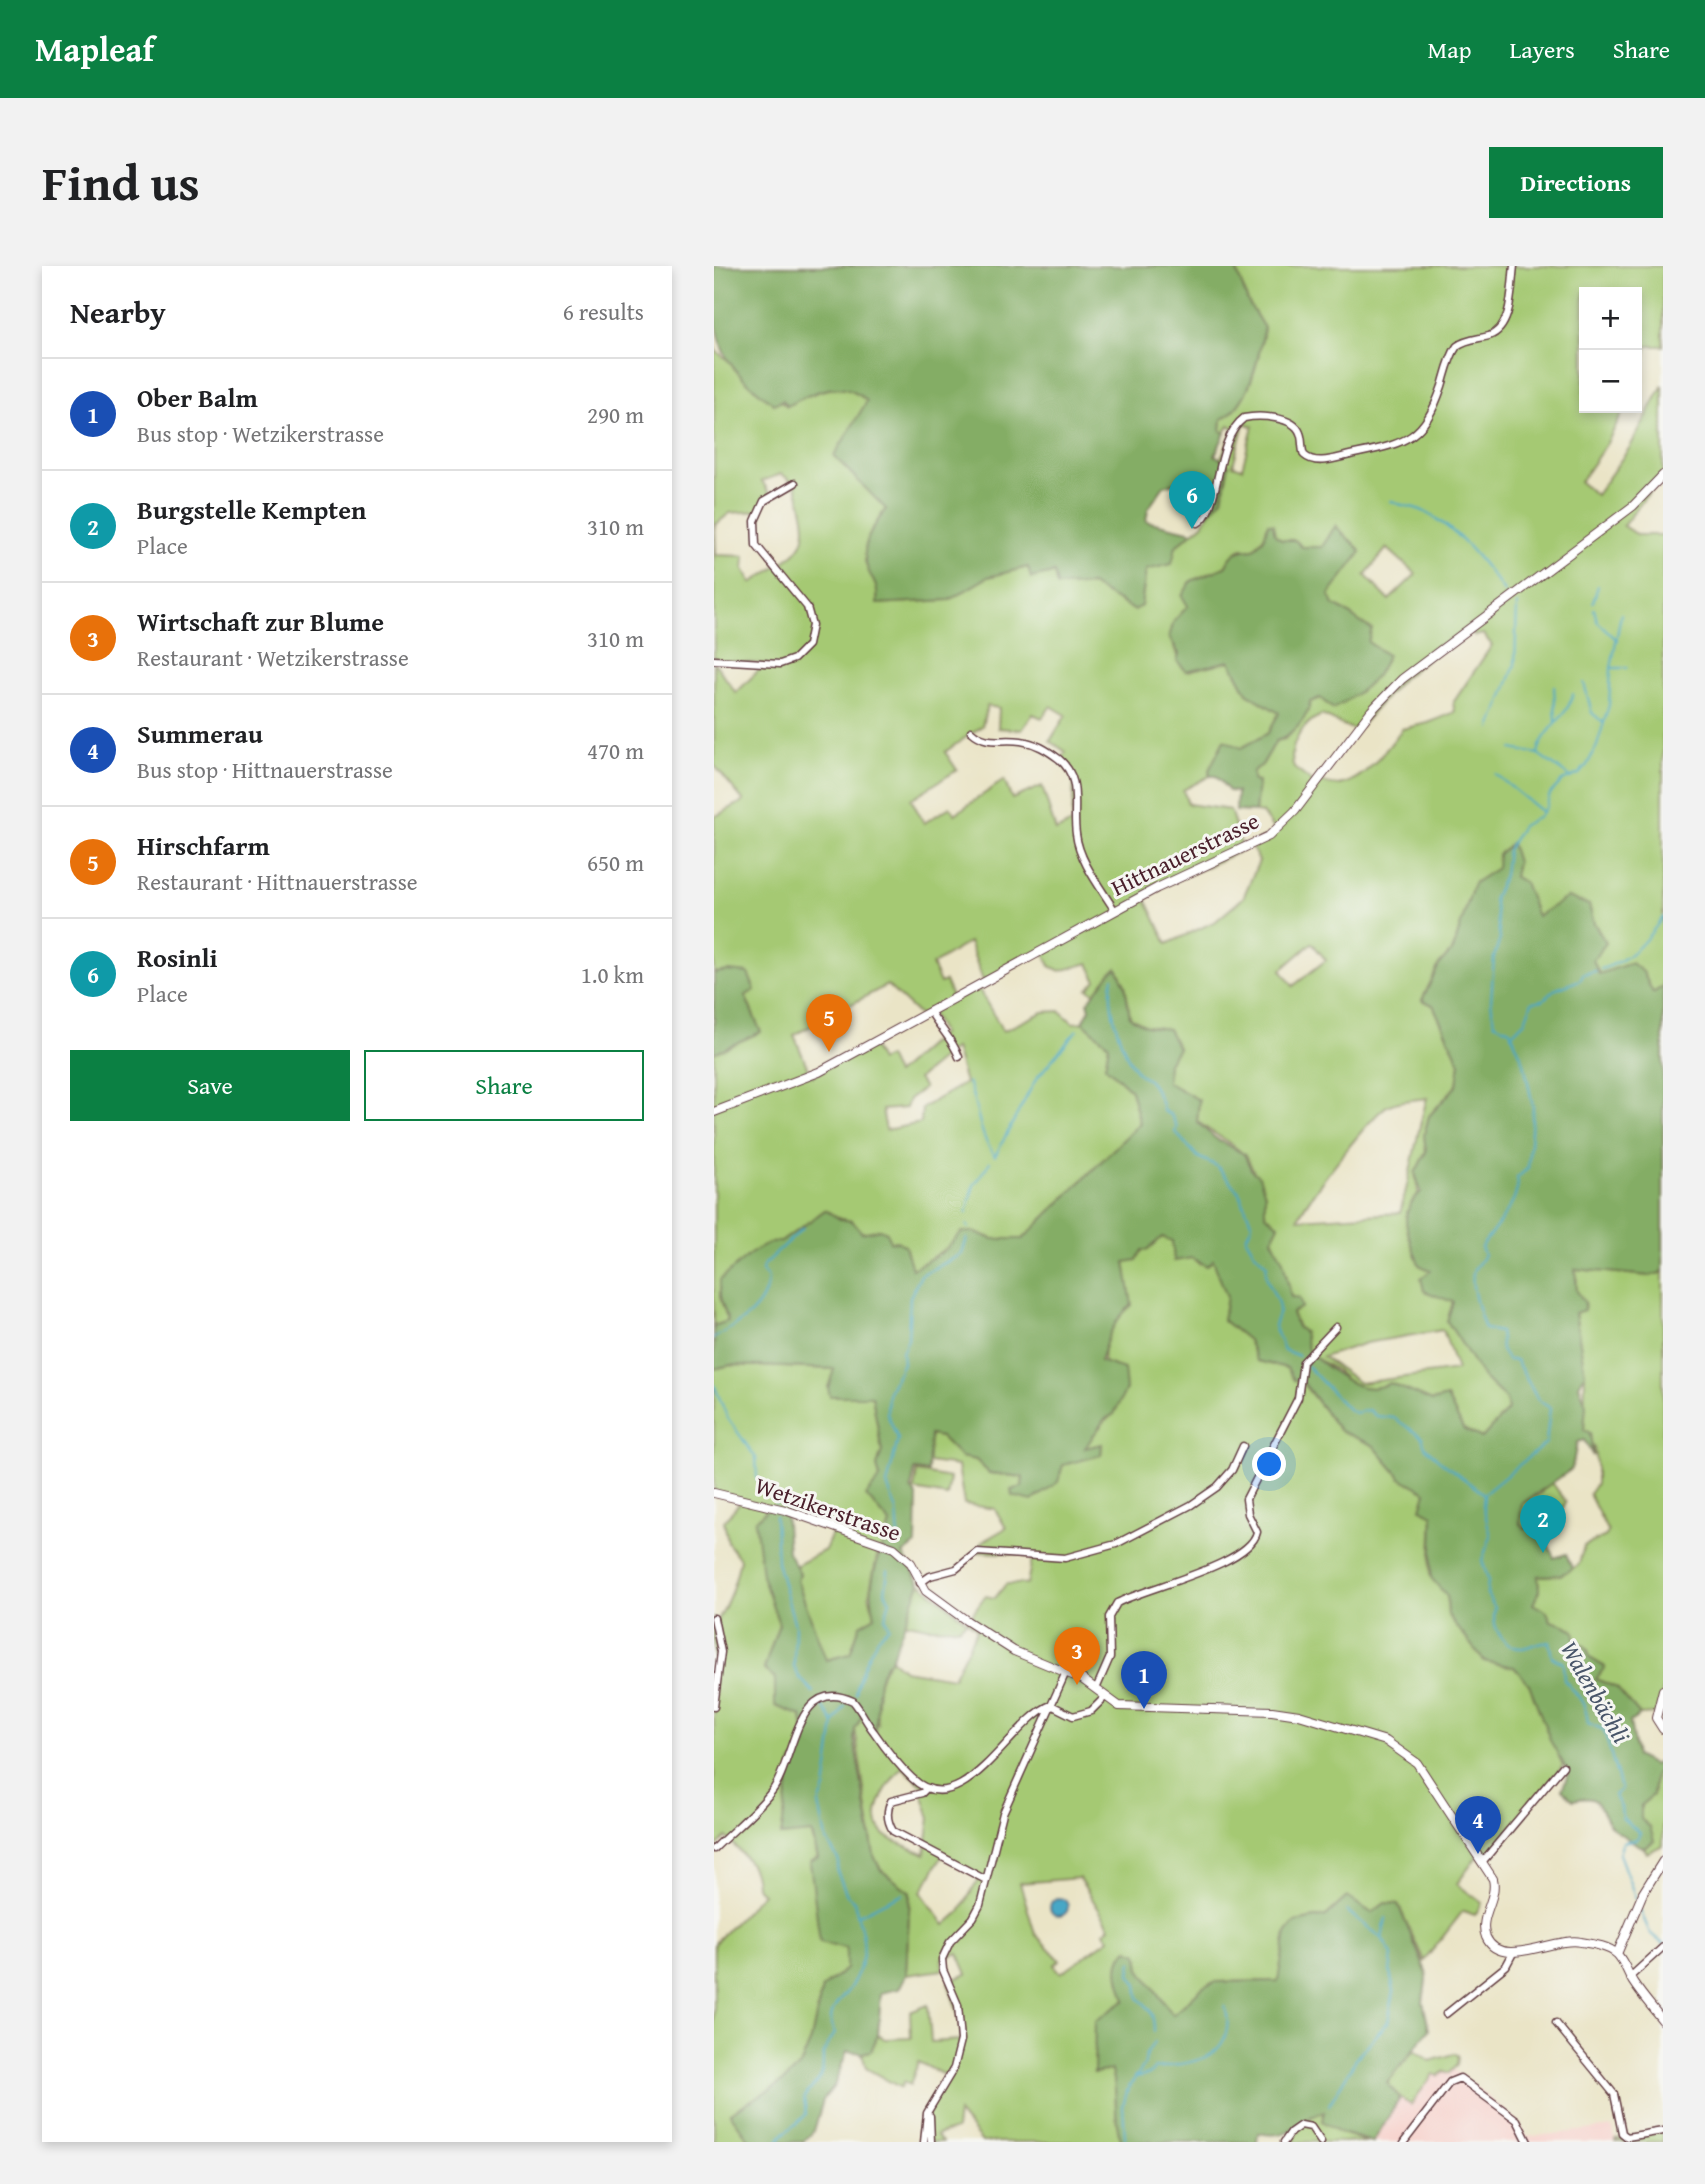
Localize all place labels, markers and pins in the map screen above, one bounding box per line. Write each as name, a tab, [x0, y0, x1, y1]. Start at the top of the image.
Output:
pin: 6	[1169, 471, 1215, 529]
pin: 5	[806, 994, 852, 1052]
pin: 2	[1520, 1495, 1566, 1553]
pin: 3	[1054, 1627, 1100, 1685]
pin: 1	[1121, 1651, 1167, 1709]
pin: 4	[1455, 1796, 1501, 1854]

